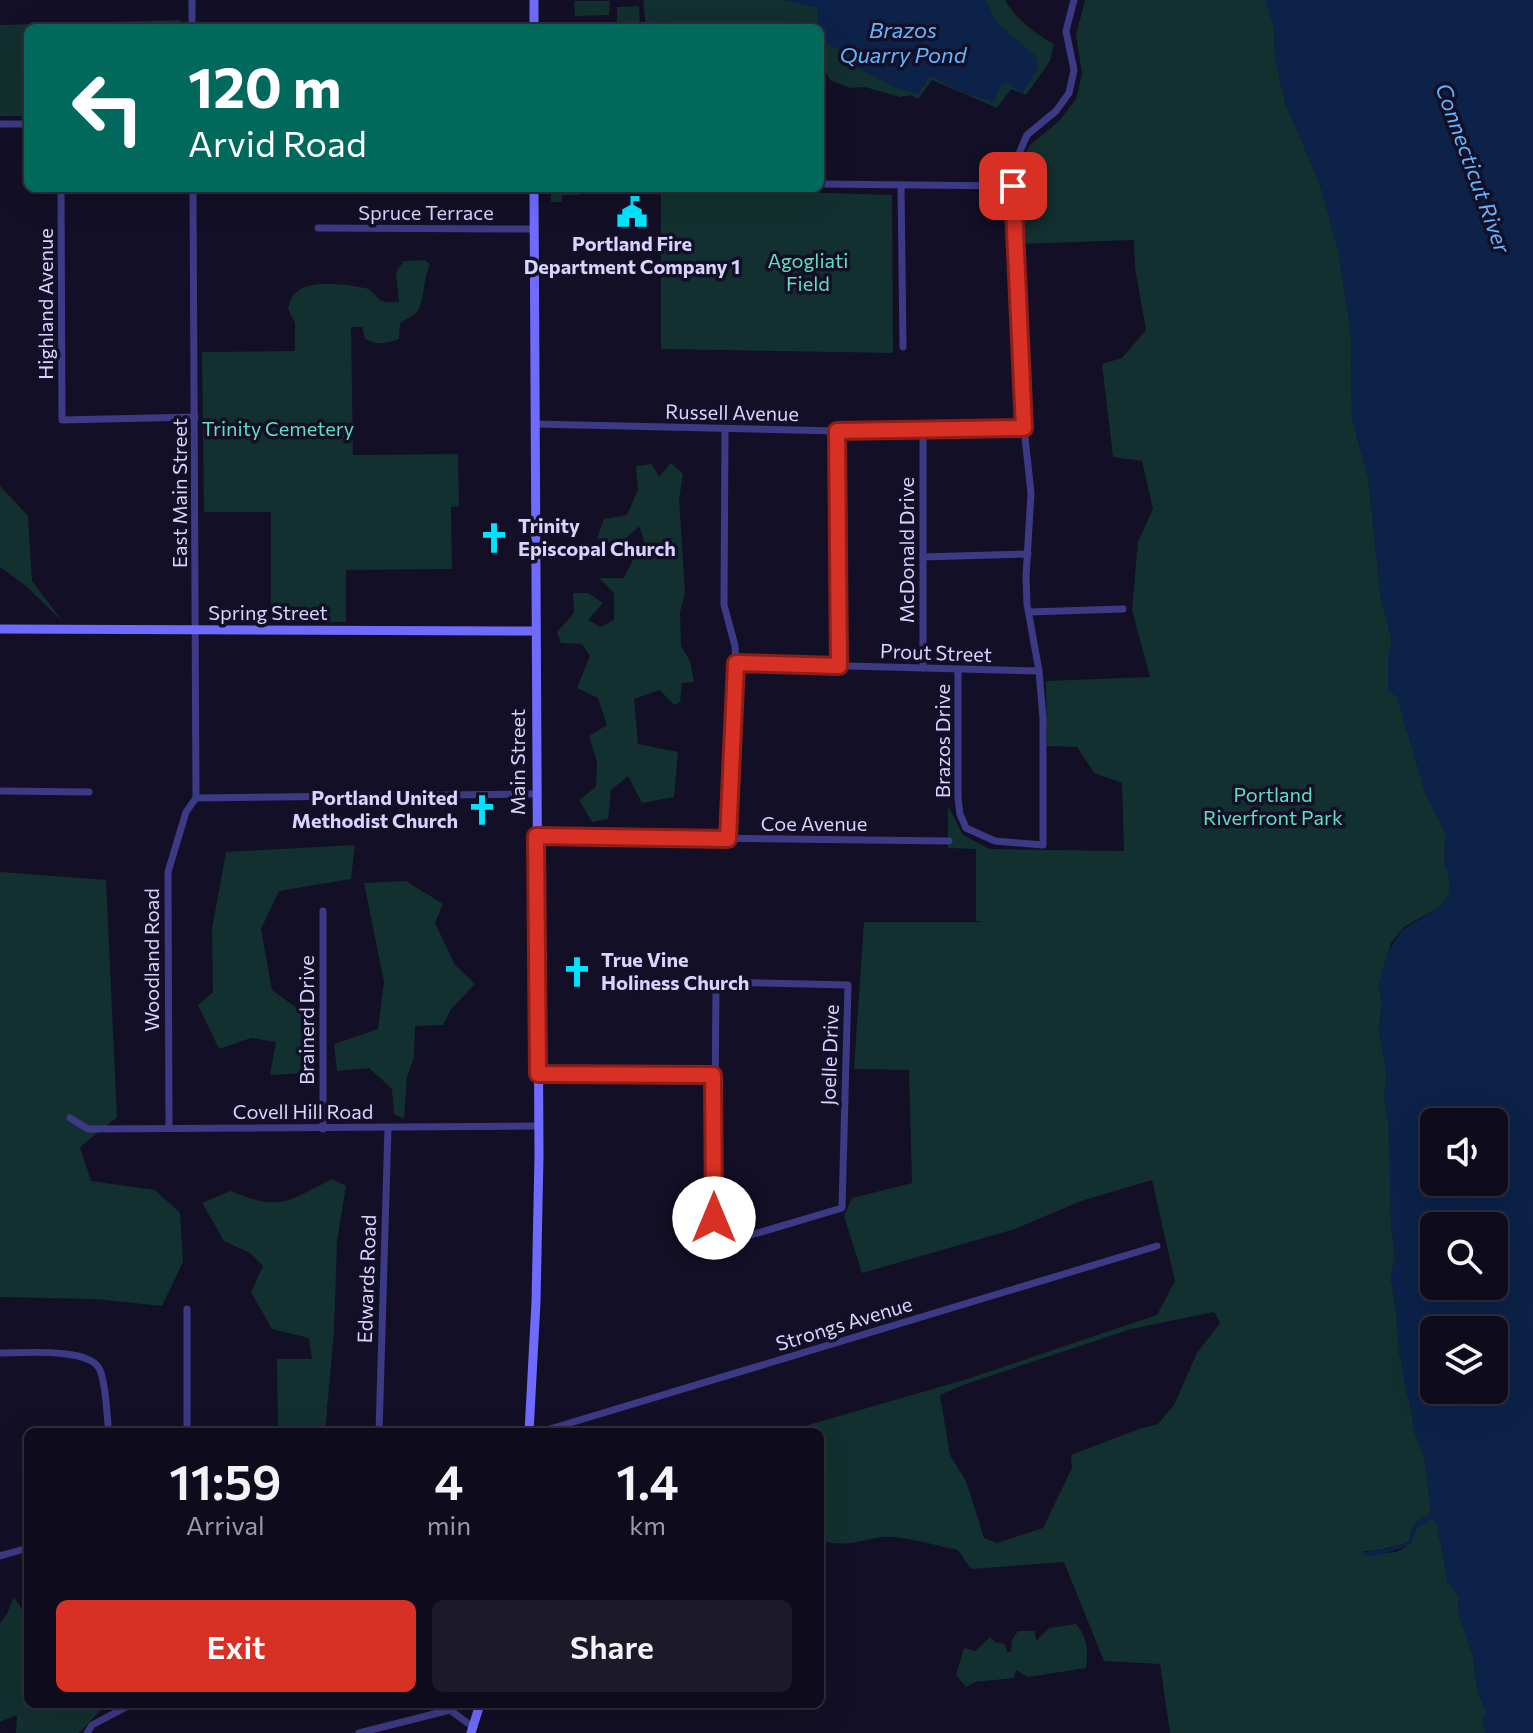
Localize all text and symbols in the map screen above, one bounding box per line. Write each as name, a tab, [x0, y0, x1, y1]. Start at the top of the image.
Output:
water label: Brazos Quarry Pond	[840, 16, 968, 68]
text: 120 m	[188, 51, 342, 120]
icon: left	[56, 56, 160, 160]
water label: Connecticut River	[1430, 79, 1517, 258]
text: Arvid Road	[188, 120, 367, 164]
pin	[979, 152, 1047, 220]
icon: arrive	[991, 164, 1035, 208]
public building icon: Portland Fire Department Company 1	[615, 195, 649, 229]
street label: Spruce Terrace	[358, 200, 494, 224]
street label: Highland Avenue	[33, 228, 57, 380]
place label: Portland Fire Department Company 1	[524, 231, 740, 278]
park label: Agogliati Field	[768, 248, 848, 295]
street label: Russell Avenue	[665, 399, 799, 425]
park label: Trinity Cemetery	[202, 416, 354, 440]
street label: East Main Street	[167, 418, 191, 568]
street label: McDonald Drive	[894, 477, 918, 623]
place label: Trinity Episcopal Church	[518, 513, 676, 560]
church icon: Trinity Episcopal Church	[477, 521, 511, 555]
street label: Spring Street	[208, 600, 328, 624]
street label: Prout Street	[880, 638, 992, 666]
street label: Brazos Drive	[930, 684, 954, 798]
street label: Main Street	[505, 709, 529, 815]
park label: Portland Riverfront Park	[1203, 782, 1343, 829]
place label: Portland United Methodist Church	[292, 785, 458, 832]
church icon: Portland United Methodist Church	[465, 793, 499, 827]
street label: Coe Avenue	[761, 811, 867, 835]
street label: Woodland Road	[139, 888, 163, 1032]
place label: True Vine Holiness Church	[601, 947, 749, 994]
street label: Brainerd Drive	[294, 955, 318, 1085]
church icon: True Vine Holiness Church	[560, 955, 594, 989]
street label: Joelle Drive	[815, 1004, 843, 1106]
street label: Covell Hill Road	[233, 1099, 373, 1123]
map controls	[1420, 1108, 1508, 1404]
button: sound	[1420, 1108, 1508, 1196]
position arrow	[672, 1176, 756, 1260]
button: search	[1420, 1212, 1508, 1300]
street label: Edwards Road	[352, 1214, 380, 1344]
street label: Strongs Avenue	[773, 1291, 915, 1355]
button: layers	[1420, 1316, 1508, 1404]
text: 11:59	[169, 1451, 282, 1510]
text: 4	[434, 1451, 464, 1510]
text: 1.4	[616, 1451, 679, 1510]
text: Arrival	[186, 1509, 265, 1540]
text: min	[427, 1509, 471, 1540]
text: km	[629, 1509, 666, 1540]
button: Exit	[56, 1600, 416, 1692]
button: Share	[432, 1600, 792, 1692]

